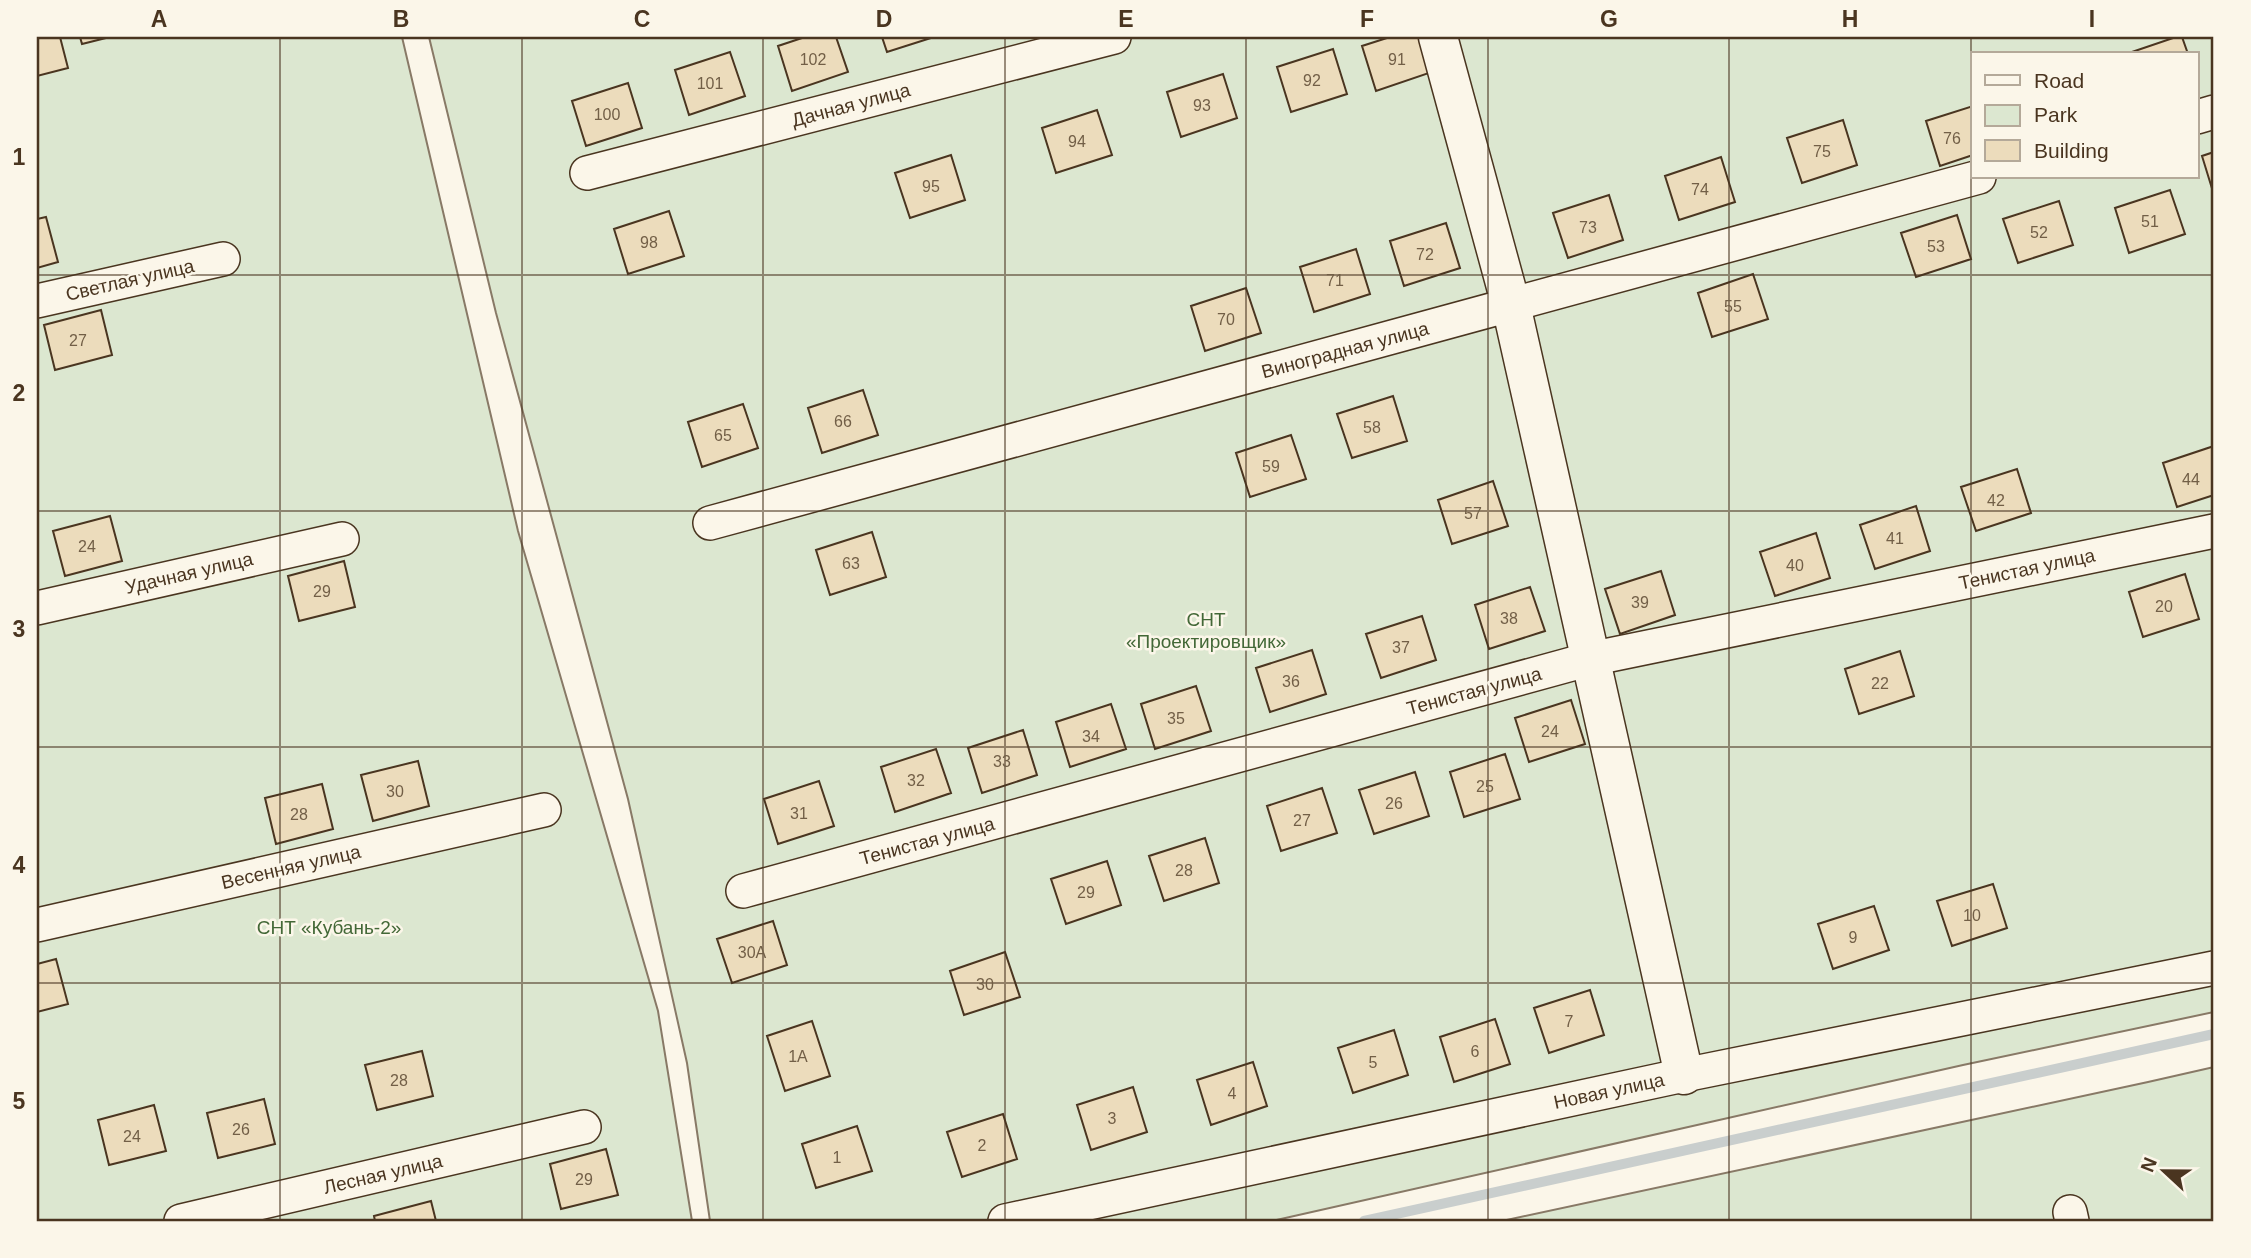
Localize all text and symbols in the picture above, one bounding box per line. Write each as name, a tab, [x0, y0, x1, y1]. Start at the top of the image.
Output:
text: A	[151, 6, 167, 32]
text: B	[393, 6, 409, 32]
text: C	[634, 6, 650, 32]
text: D	[876, 6, 892, 32]
text: E	[1118, 6, 1134, 32]
text: F	[1360, 6, 1374, 32]
text: G	[1600, 6, 1618, 32]
text: H	[1842, 6, 1858, 32]
text: I	[2089, 6, 2095, 32]
house number: 102	[800, 51, 826, 68]
house number: 91	[1388, 51, 1406, 68]
legend	[1971, 52, 2198, 178]
text: Road	[2034, 69, 2084, 92]
house number: 92	[1303, 72, 1321, 89]
house number: 101	[697, 75, 723, 92]
street label: Дачная улица	[789, 79, 913, 131]
house number: 93	[1193, 97, 1211, 114]
text: Park	[2034, 103, 2078, 126]
house number: 100	[594, 106, 620, 123]
house number: 76	[1943, 130, 1961, 147]
house number: 94	[1068, 133, 1086, 150]
text: Building	[2034, 139, 2109, 162]
house number: 75	[1813, 143, 1831, 160]
text: 1	[13, 144, 26, 170]
house number: 95	[922, 178, 940, 195]
house number: 74	[1691, 181, 1709, 198]
house number: 51	[2141, 213, 2159, 230]
house number: 73	[1579, 219, 1597, 236]
house number: 52	[2030, 224, 2048, 241]
house number: 98	[640, 234, 658, 251]
house number: 53	[1927, 238, 1945, 255]
house number: 72	[1416, 246, 1434, 263]
street label: Светлая улица	[64, 255, 197, 305]
house number: 71	[1326, 272, 1344, 289]
house number: 55	[1724, 298, 1742, 315]
house number: 70	[1217, 311, 1235, 328]
street label: Виноградная улица	[1259, 317, 1431, 382]
house number: 27	[69, 332, 87, 349]
text: 2	[13, 380, 25, 406]
house number: 66	[834, 413, 852, 430]
house number: 58	[1363, 419, 1381, 436]
house number: 65	[714, 427, 732, 444]
house number: 59	[1262, 458, 1280, 475]
house number: 44	[2182, 471, 2200, 488]
house number: 42	[1987, 492, 2005, 509]
house number: 57	[1464, 505, 1482, 522]
house number: 41	[1886, 530, 1904, 547]
house number: 24	[78, 538, 96, 555]
street label: Тенистая улица	[1957, 544, 2097, 594]
street label: Удачная улица	[123, 548, 255, 598]
house number: 63	[842, 555, 860, 572]
house number: 40	[1786, 557, 1804, 574]
house number: 29	[313, 583, 331, 600]
house number: 39	[1631, 594, 1649, 611]
house number: 20	[2155, 598, 2173, 615]
park label: СНТ «Проектировщик»	[1126, 609, 1286, 652]
house number: 38	[1500, 610, 1518, 627]
text: 3	[13, 616, 25, 642]
house number: 37	[1392, 639, 1410, 656]
street label: Тенистая улица	[1404, 663, 1544, 719]
house number: 36	[1282, 673, 1300, 690]
house number: 22	[1871, 675, 1889, 692]
house number: 35	[1167, 710, 1185, 727]
house number: 24	[1541, 723, 1559, 740]
house number: 34	[1082, 728, 1100, 745]
house number: 33	[993, 753, 1011, 770]
house number: 32	[907, 772, 925, 789]
house number: 25	[1476, 778, 1494, 795]
house number: 30	[386, 783, 404, 800]
house number: 26	[1385, 795, 1403, 812]
house number: 31	[790, 805, 808, 822]
house number: 28	[290, 806, 308, 823]
house number: 27	[1293, 812, 1311, 829]
street label: Тенистая улица	[857, 813, 997, 869]
street label: Весенняя улица	[219, 841, 363, 893]
text: 4	[13, 852, 26, 878]
house number: 28	[1175, 862, 1193, 879]
house number: 29	[1077, 884, 1095, 901]
house number: 10	[1963, 907, 1981, 924]
park label: СНТ «Кубань-2»	[257, 917, 401, 938]
house number: 9	[1849, 929, 1858, 946]
house number: 30А	[738, 944, 767, 961]
house number: 30	[976, 976, 994, 993]
house number: 7	[1565, 1013, 1574, 1030]
house number: 6	[1471, 1043, 1480, 1060]
house number: 1А	[788, 1048, 808, 1065]
house number: 5	[1369, 1054, 1378, 1071]
street label: Новая улица	[1552, 1069, 1667, 1113]
house number: 28	[390, 1072, 408, 1089]
house number: 4	[1228, 1085, 1237, 1102]
text: 5	[13, 1088, 26, 1114]
house number: 3	[1108, 1110, 1117, 1127]
house number: 26	[232, 1121, 250, 1138]
house number: 24	[123, 1128, 141, 1145]
north arrow	[2128, 1136, 2198, 1206]
house number: 2	[978, 1137, 987, 1154]
house number: 1	[833, 1149, 842, 1166]
street label: Лесная улица	[321, 1150, 445, 1198]
text: N	[2136, 1155, 2161, 1175]
house number: 29	[575, 1171, 593, 1188]

